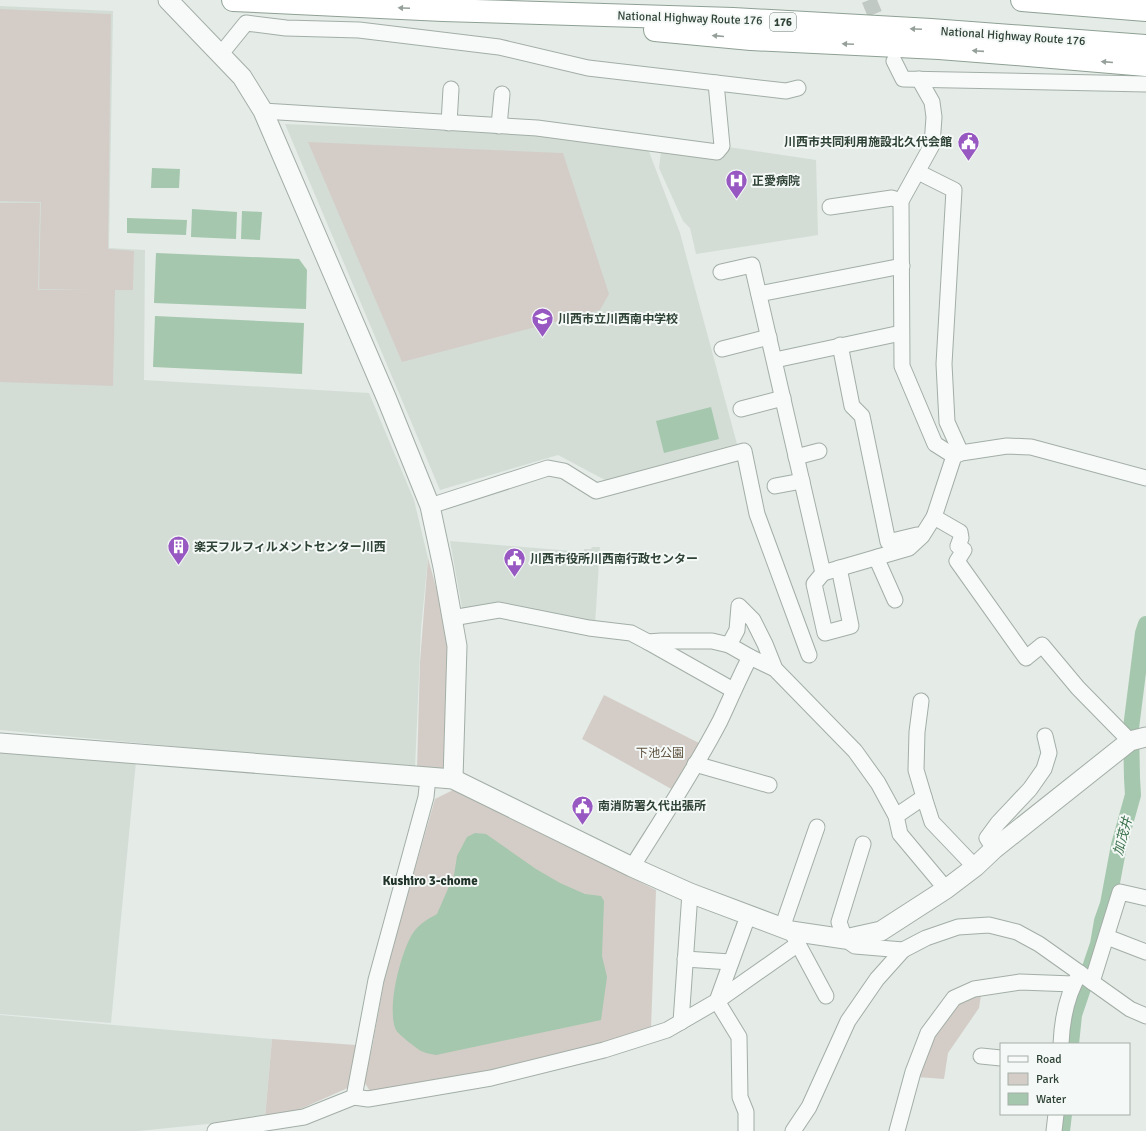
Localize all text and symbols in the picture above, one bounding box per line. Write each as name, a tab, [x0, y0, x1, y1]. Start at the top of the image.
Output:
one-way arrow	[397, 5, 410, 11]
street label: National Highway Route 176	[617, 8, 763, 29]
road number: 176	[770, 13, 796, 31]
street label: National Highway Route 176	[940, 24, 1086, 49]
one-way arrow	[910, 26, 922, 33]
one-way arrow	[712, 33, 724, 39]
one-way arrow	[841, 41, 854, 47]
one-way arrow	[972, 48, 984, 55]
one-way arrow	[1101, 58, 1113, 65]
public building icon: 川西市共同利用施設北久代会館	[955, 129, 981, 162]
place label: 川西市共同利用施設北久代会館	[784, 135, 952, 150]
hospital icon: 正愛病院	[724, 168, 750, 201]
place label: 正愛病院	[752, 174, 800, 189]
school or university icon: 川西市立川西南中学校	[529, 306, 555, 339]
place label: 川西市立川西南中学校	[558, 312, 678, 327]
building icon: 楽天フルフィルメントセンター川西	[166, 534, 192, 567]
place label: 楽天フルフィルメントセンター川西	[194, 540, 386, 555]
public building icon: 川西市役所川西南行政センター	[501, 546, 527, 579]
place label: 川西市役所川西南行政センター	[530, 552, 698, 567]
park label: 下池公園	[636, 746, 684, 761]
public building icon: 南消防署久代出張所	[569, 793, 595, 826]
place label: 南消防署久代出張所	[598, 799, 706, 814]
water label: 加茂井	[1110, 814, 1136, 857]
district label: Kushiro 3-chome	[382, 873, 478, 889]
legend	[1000, 1043, 1130, 1115]
text: Road	[1036, 1052, 1062, 1067]
text: Park	[1036, 1072, 1059, 1087]
text: Water	[1036, 1092, 1067, 1107]

